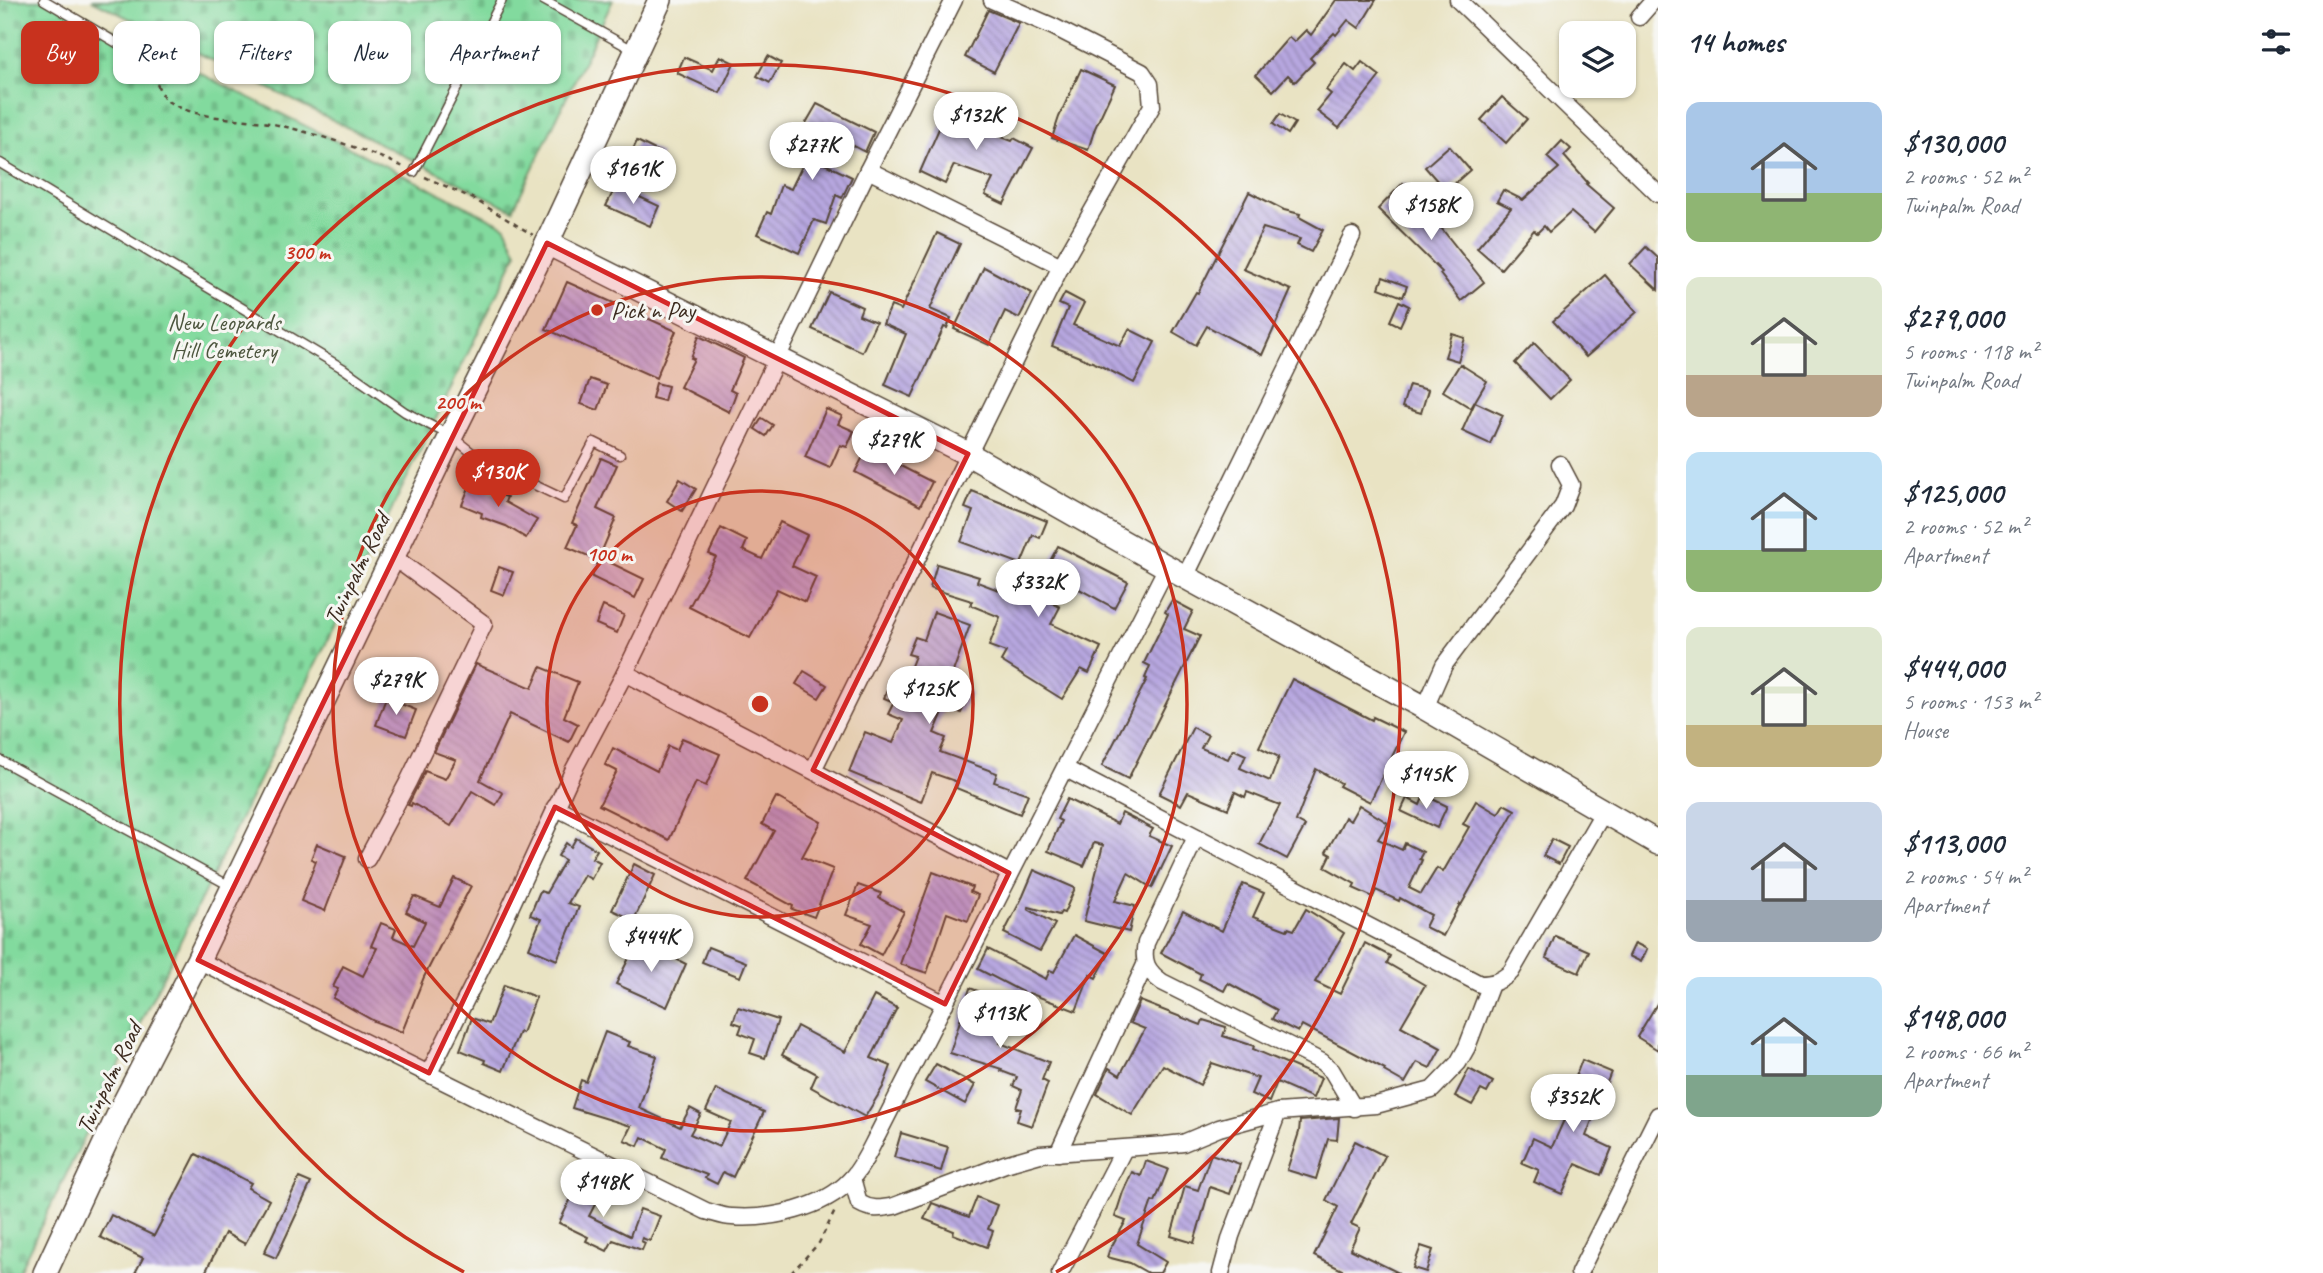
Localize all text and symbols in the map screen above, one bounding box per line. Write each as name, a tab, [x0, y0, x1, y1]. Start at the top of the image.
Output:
chip: Buy	[21, 21, 99, 84]
chip: Rent	[113, 21, 200, 84]
chip: Filters	[214, 21, 314, 84]
chip: New	[328, 21, 411, 84]
chip: Apartment	[425, 21, 561, 84]
map controls	[1559, 21, 1636, 98]
button: layers	[1559, 21, 1636, 98]
text: 14 homes	[1686, 23, 1784, 61]
icon: filters	[2257, 23, 2295, 61]
pin: $132K	[927, 92, 1025, 152]
text: $132K	[949, 100, 1003, 129]
pin: $277K	[763, 122, 861, 182]
text: $130,000	[1903, 124, 2003, 162]
text: $277K	[786, 130, 838, 159]
icon: home	[1742, 130, 1826, 214]
pin: $161K	[584, 146, 682, 206]
text: $161K	[606, 154, 660, 183]
text: 2 rooms · 52 m²	[1903, 162, 2027, 191]
pin: $158K	[1382, 182, 1480, 242]
text: $158K	[1405, 190, 1457, 219]
text: Twinpalm Road	[1903, 191, 2019, 220]
text: 300 m	[284, 239, 332, 265]
place label: Pick n Pay	[611, 295, 697, 325]
text: $279,000	[1903, 299, 2003, 337]
marker: Pick n Pay	[589, 302, 605, 318]
icon: home	[1742, 305, 1826, 389]
park label: New Leopards Hill Cemetery	[168, 307, 282, 365]
text: 5 rooms · 118 m²	[1903, 337, 2038, 366]
text: Twinpalm Road	[1903, 366, 2019, 395]
text: 200 m	[435, 389, 483, 415]
pin: $279K	[845, 418, 943, 477]
text: $279K	[868, 425, 920, 454]
pin: $130K	[449, 449, 547, 509]
text: $130K	[471, 457, 525, 486]
text: $125,000	[1903, 474, 2003, 512]
icon: home	[1742, 480, 1826, 564]
street label: Twinpalm Road	[317, 505, 399, 630]
text: 2 rooms · 52 m²	[1903, 512, 2027, 541]
text: 100 m	[586, 541, 634, 567]
text: Apartment	[1903, 541, 1988, 570]
pin: $332K	[989, 560, 1087, 619]
text: $332K	[1011, 567, 1065, 596]
text: $444,000	[1903, 649, 2003, 687]
icon: home	[1742, 655, 1826, 739]
pin: $279K	[347, 658, 445, 717]
text: $279K	[370, 665, 422, 694]
pin: $125K	[880, 666, 978, 726]
text: $125K	[903, 674, 955, 703]
text: 5 rooms · 153 m²	[1903, 687, 2038, 716]
centre of rings	[748, 692, 772, 716]
text: House	[1903, 716, 1948, 745]
pin: $145K	[1377, 752, 1475, 811]
text: $145K	[1400, 759, 1452, 788]
text: $113,000	[1903, 824, 2003, 862]
icon: home	[1742, 830, 1826, 914]
text: 2 rooms · 54 m²	[1903, 862, 2027, 891]
text: Apartment	[1903, 891, 1988, 920]
pin: $444K	[602, 914, 700, 974]
text: $444K	[624, 922, 678, 951]
pin: $113K	[951, 990, 1049, 1050]
text: $113K	[973, 998, 1027, 1027]
text: $148,000	[1903, 999, 2003, 1037]
icon: home	[1742, 1005, 1826, 1089]
street label: Twinpalm Road	[69, 1014, 151, 1139]
text: 2 rooms · 66 m²	[1903, 1037, 2027, 1066]
text: Apartment	[1903, 1066, 1988, 1095]
pin: $352K	[1524, 1074, 1622, 1134]
text: $352K	[1547, 1082, 1599, 1111]
pin: $148K	[554, 1160, 652, 1219]
text: $148K	[576, 1167, 630, 1196]

